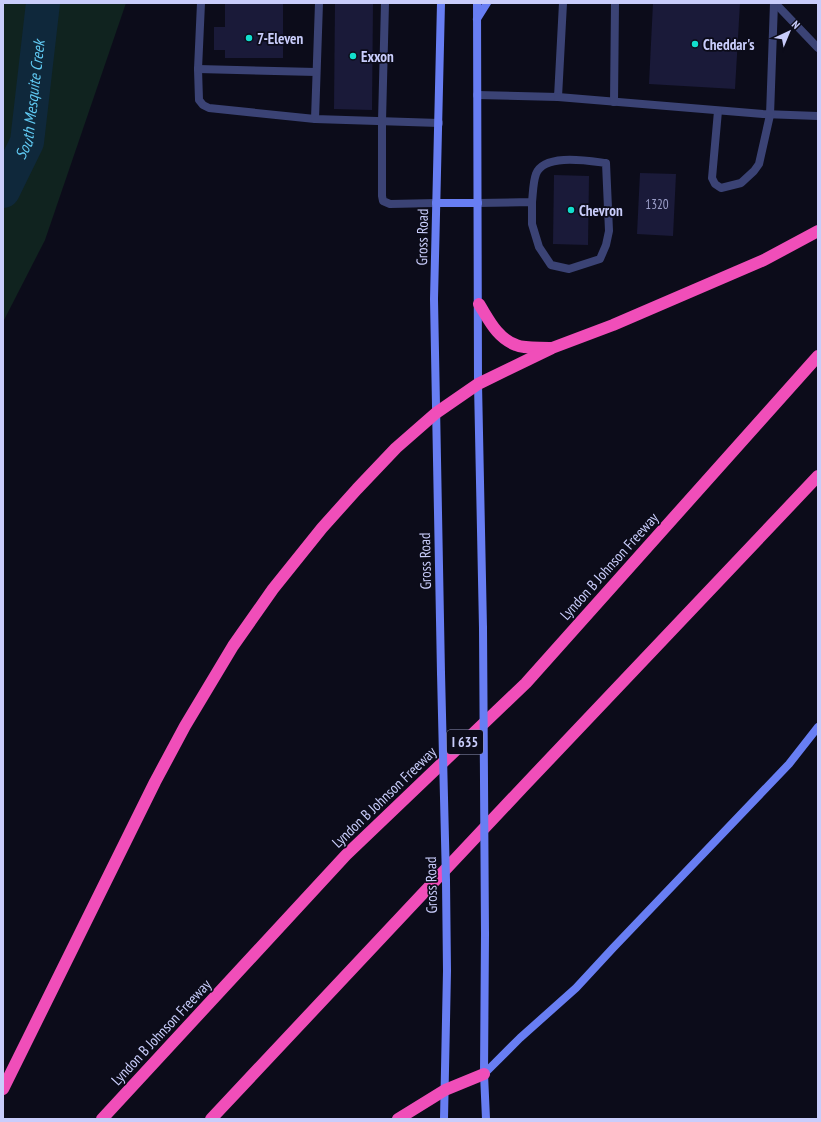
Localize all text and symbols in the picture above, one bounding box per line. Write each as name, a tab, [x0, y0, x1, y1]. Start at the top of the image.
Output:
north arrow	[769, 12, 809, 52]
text: N	[789, 18, 803, 32]
place label: 7-Eleven	[257, 29, 304, 48]
marker: 7-Eleven	[244, 33, 254, 43]
place label: Cheddar's	[703, 35, 755, 54]
water label: South Mesquite Creek	[10, 37, 49, 162]
marker: Cheddar's	[690, 39, 700, 49]
place label: Exxon	[361, 47, 394, 66]
marker: Exxon	[348, 51, 358, 61]
house number: 1320	[645, 196, 669, 213]
place label: Chevron	[579, 201, 623, 220]
marker: Chevron	[566, 205, 576, 215]
street label: Gross Road	[412, 208, 432, 266]
street label: Lyndon B Johnson Freeway	[556, 508, 662, 624]
street label: Gross Road	[415, 532, 435, 590]
road number: I 635	[447, 730, 483, 754]
street label: Lyndon B Johnson Freeway	[328, 742, 440, 852]
street label: Gross Road	[421, 856, 441, 914]
street label: Lyndon B Johnson Freeway	[107, 975, 215, 1089]

